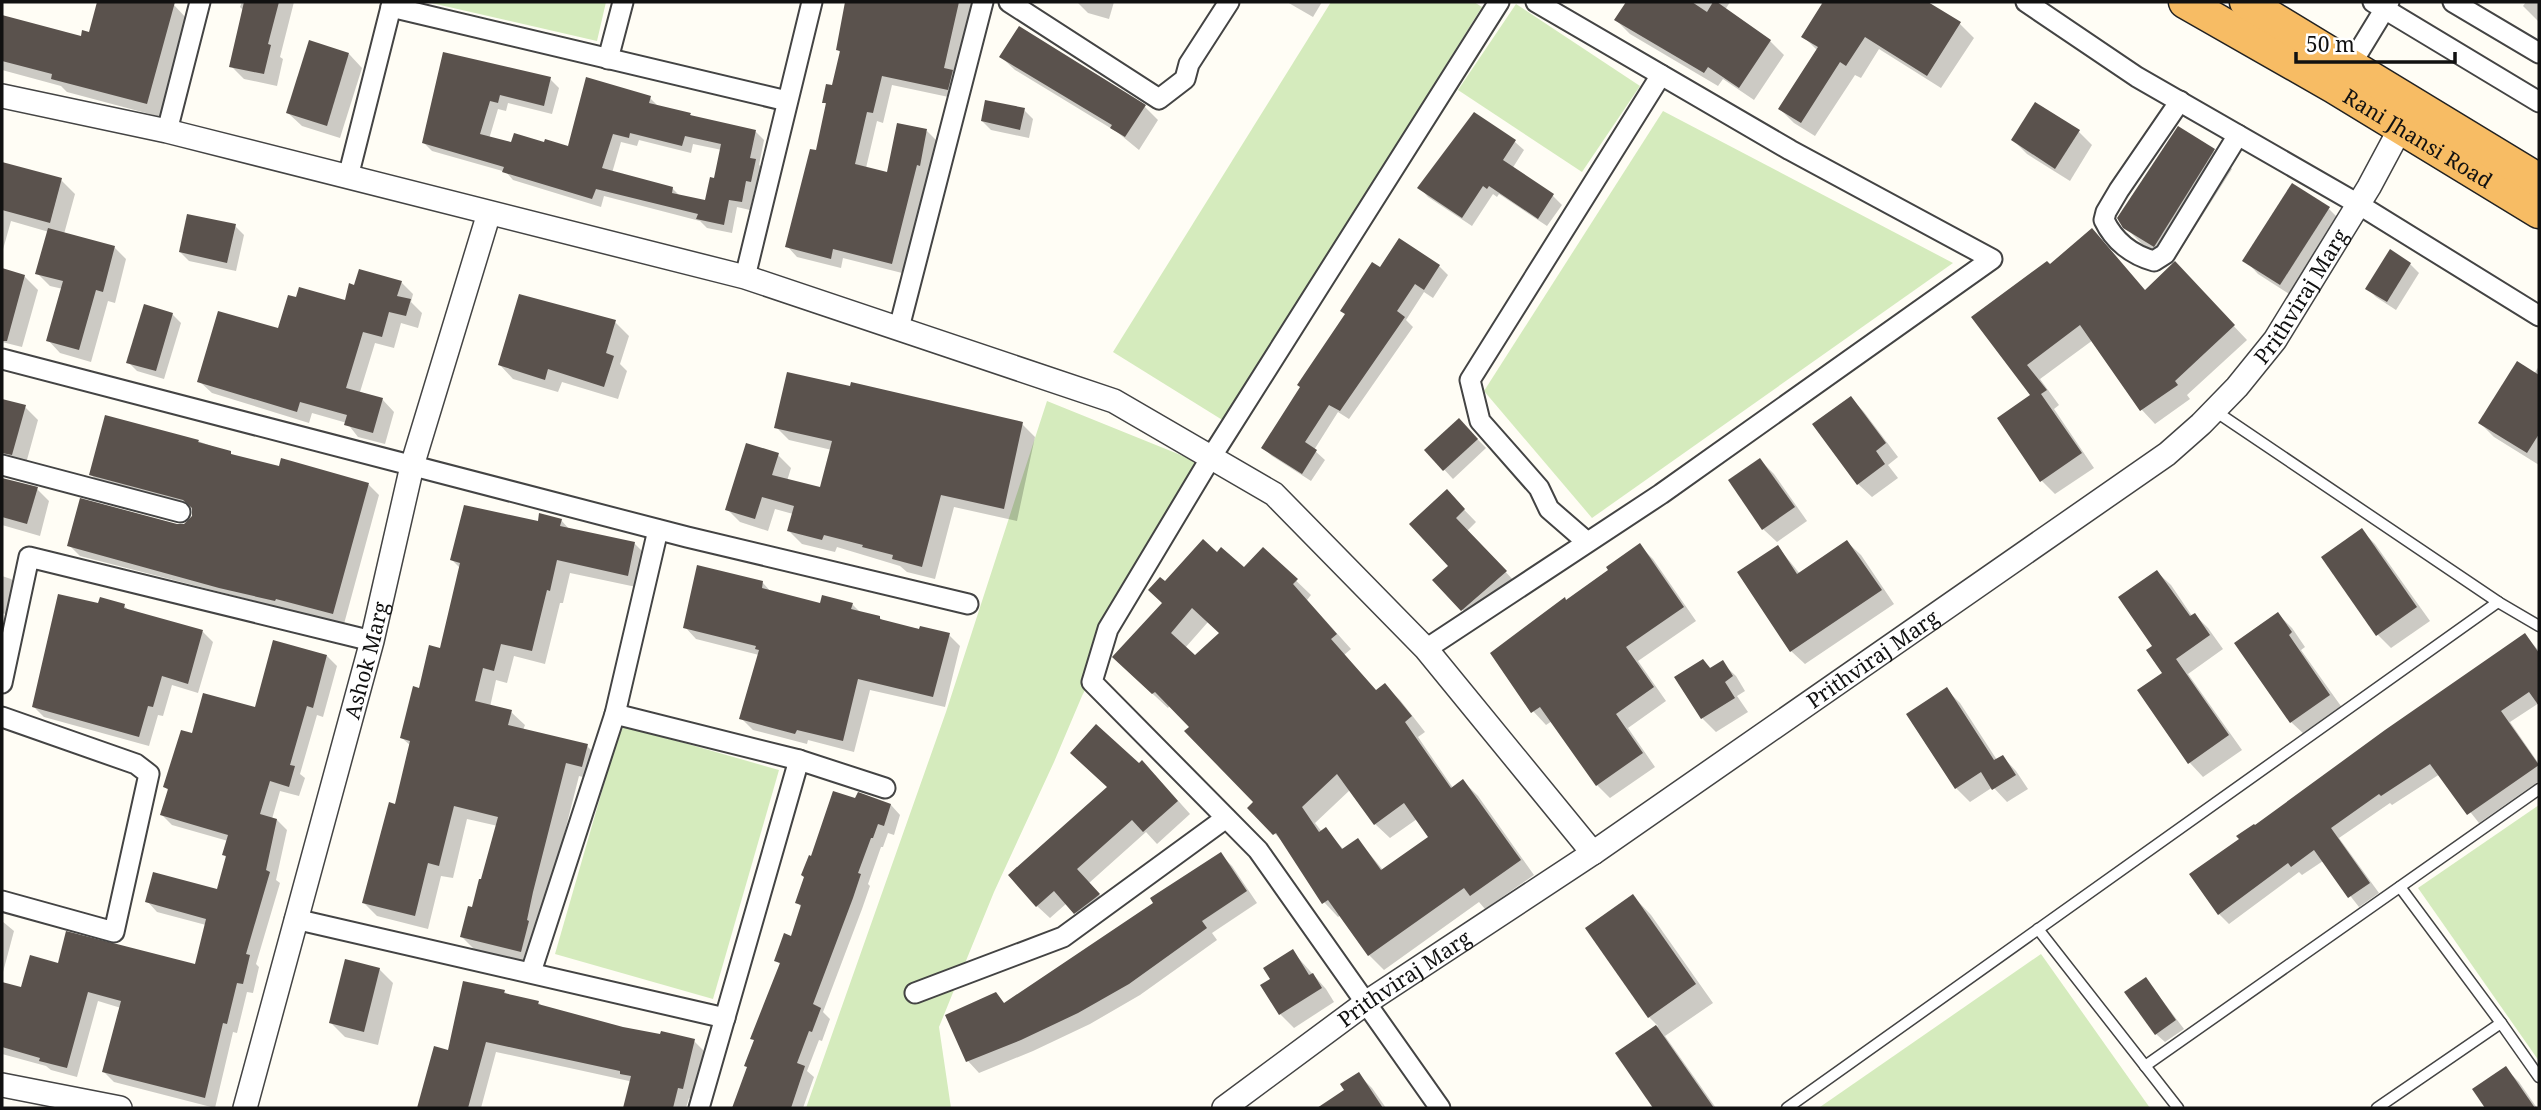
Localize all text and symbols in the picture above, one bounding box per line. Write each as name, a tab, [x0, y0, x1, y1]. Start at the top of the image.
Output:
scale bar	[2296, 21, 2455, 65]
text: 50 m	[2306, 30, 2355, 58]
street label: Rani Jhansi Road	[2338, 82, 2498, 194]
street label: Prithviraj Marg	[2247, 223, 2354, 369]
street label: Ashok Marg	[337, 598, 395, 722]
street label: Prithviraj Marg	[1801, 603, 1945, 714]
street label: Prithviraj Marg	[1332, 923, 1477, 1033]

